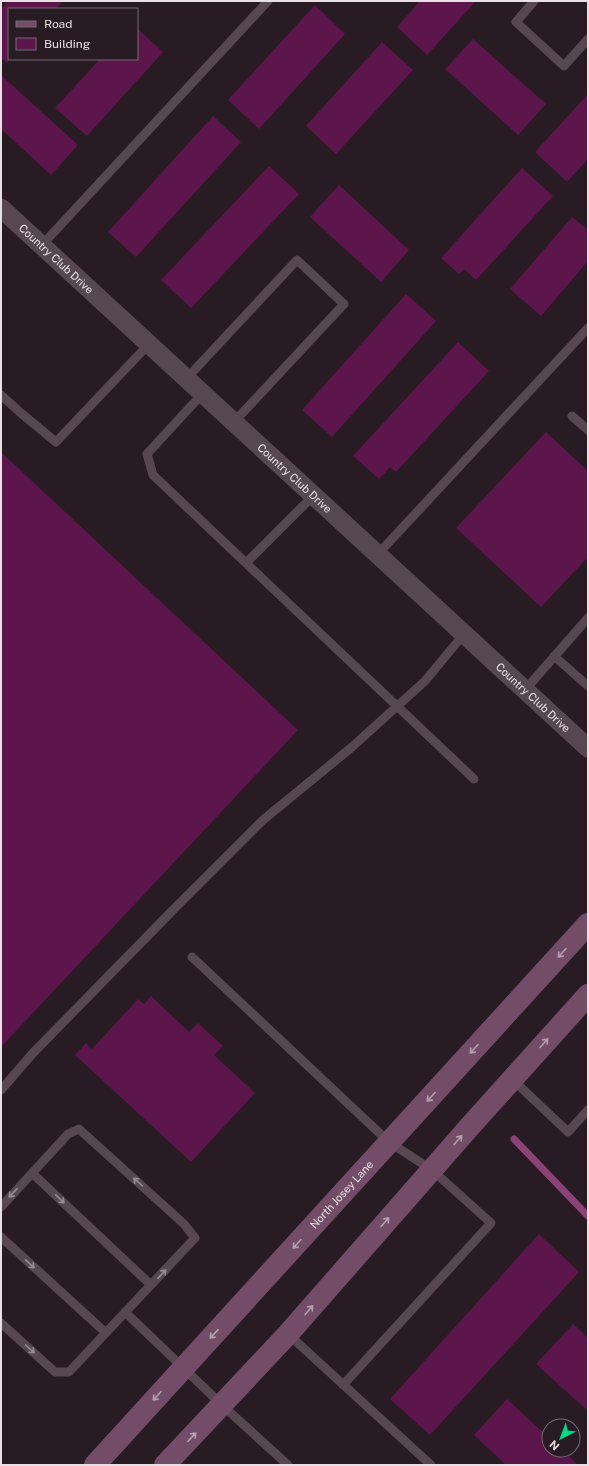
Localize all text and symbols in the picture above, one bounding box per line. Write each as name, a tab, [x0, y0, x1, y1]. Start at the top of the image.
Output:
legend	[8, 8, 138, 60]
text: Road	[44, 17, 72, 31]
text: Building	[44, 37, 90, 51]
street label: Country Club Drive	[17, 222, 96, 296]
street label: Country Club Drive	[255, 441, 334, 515]
street label: Country Club Drive	[494, 660, 573, 735]
one-way arrow	[557, 948, 566, 958]
one-way arrow	[540, 1038, 549, 1049]
one-way arrow	[469, 1044, 479, 1054]
one-way arrow	[426, 1092, 436, 1102]
one-way arrow	[453, 1135, 462, 1145]
street label: North Josey Lane	[308, 1158, 375, 1231]
one-way arrow	[132, 1177, 143, 1186]
one-way arrow	[9, 1188, 18, 1198]
one-way arrow	[55, 1195, 66, 1204]
one-way arrow	[381, 1217, 390, 1228]
one-way arrow	[293, 1238, 302, 1248]
one-way arrow	[25, 1259, 35, 1268]
one-way arrow	[157, 1269, 167, 1279]
one-way arrow	[304, 1305, 313, 1316]
one-way arrow	[210, 1329, 219, 1339]
one-way arrow	[25, 1344, 35, 1354]
one-way arrow	[153, 1391, 162, 1401]
north arrow	[541, 1418, 581, 1458]
one-way arrow	[187, 1431, 196, 1442]
text: N	[547, 1438, 562, 1453]

